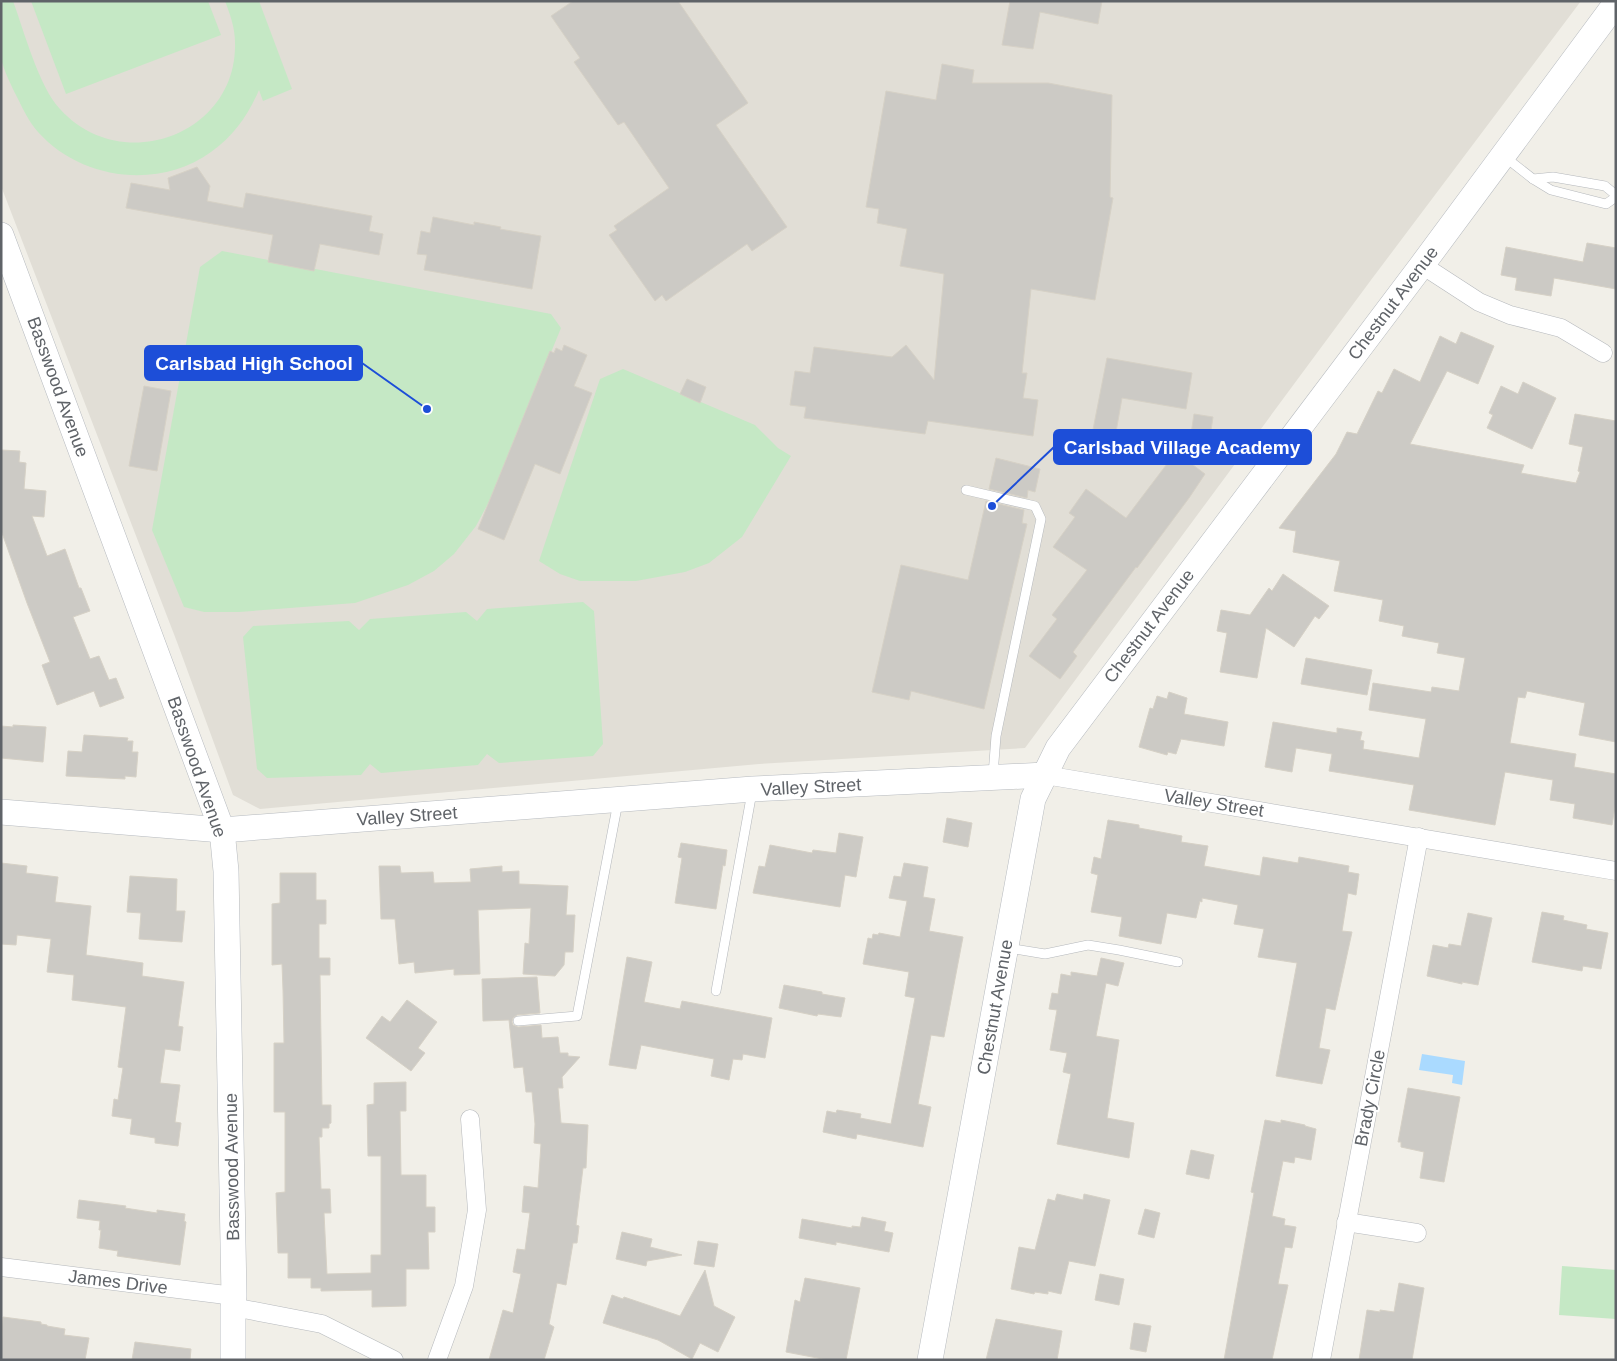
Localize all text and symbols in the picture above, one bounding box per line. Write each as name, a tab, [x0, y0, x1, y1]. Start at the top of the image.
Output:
street label: Chestnut Avenue	[1344, 242, 1442, 364]
street label: Basswood Avenue	[23, 314, 93, 460]
callout: Carlsbad High School	[145, 346, 362, 380]
text: Carlsbad High School	[155, 353, 353, 374]
callout: Carlsbad Village Academy	[1054, 430, 1311, 464]
text: Carlsbad Village Academy	[1064, 437, 1301, 458]
street label: Chestnut Avenue	[1100, 565, 1198, 687]
street label: Basswood Avenue	[163, 694, 231, 840]
street label: Valley Street	[760, 774, 862, 800]
street label: Valley Street	[1163, 785, 1265, 821]
street label: Valley Street	[356, 803, 458, 829]
street label: Chestnut Avenue	[973, 938, 1017, 1076]
street label: Brady Circle	[1351, 1048, 1389, 1148]
street label: Basswood Avenue	[221, 1093, 243, 1241]
street label: James Drive	[67, 1266, 169, 1298]

